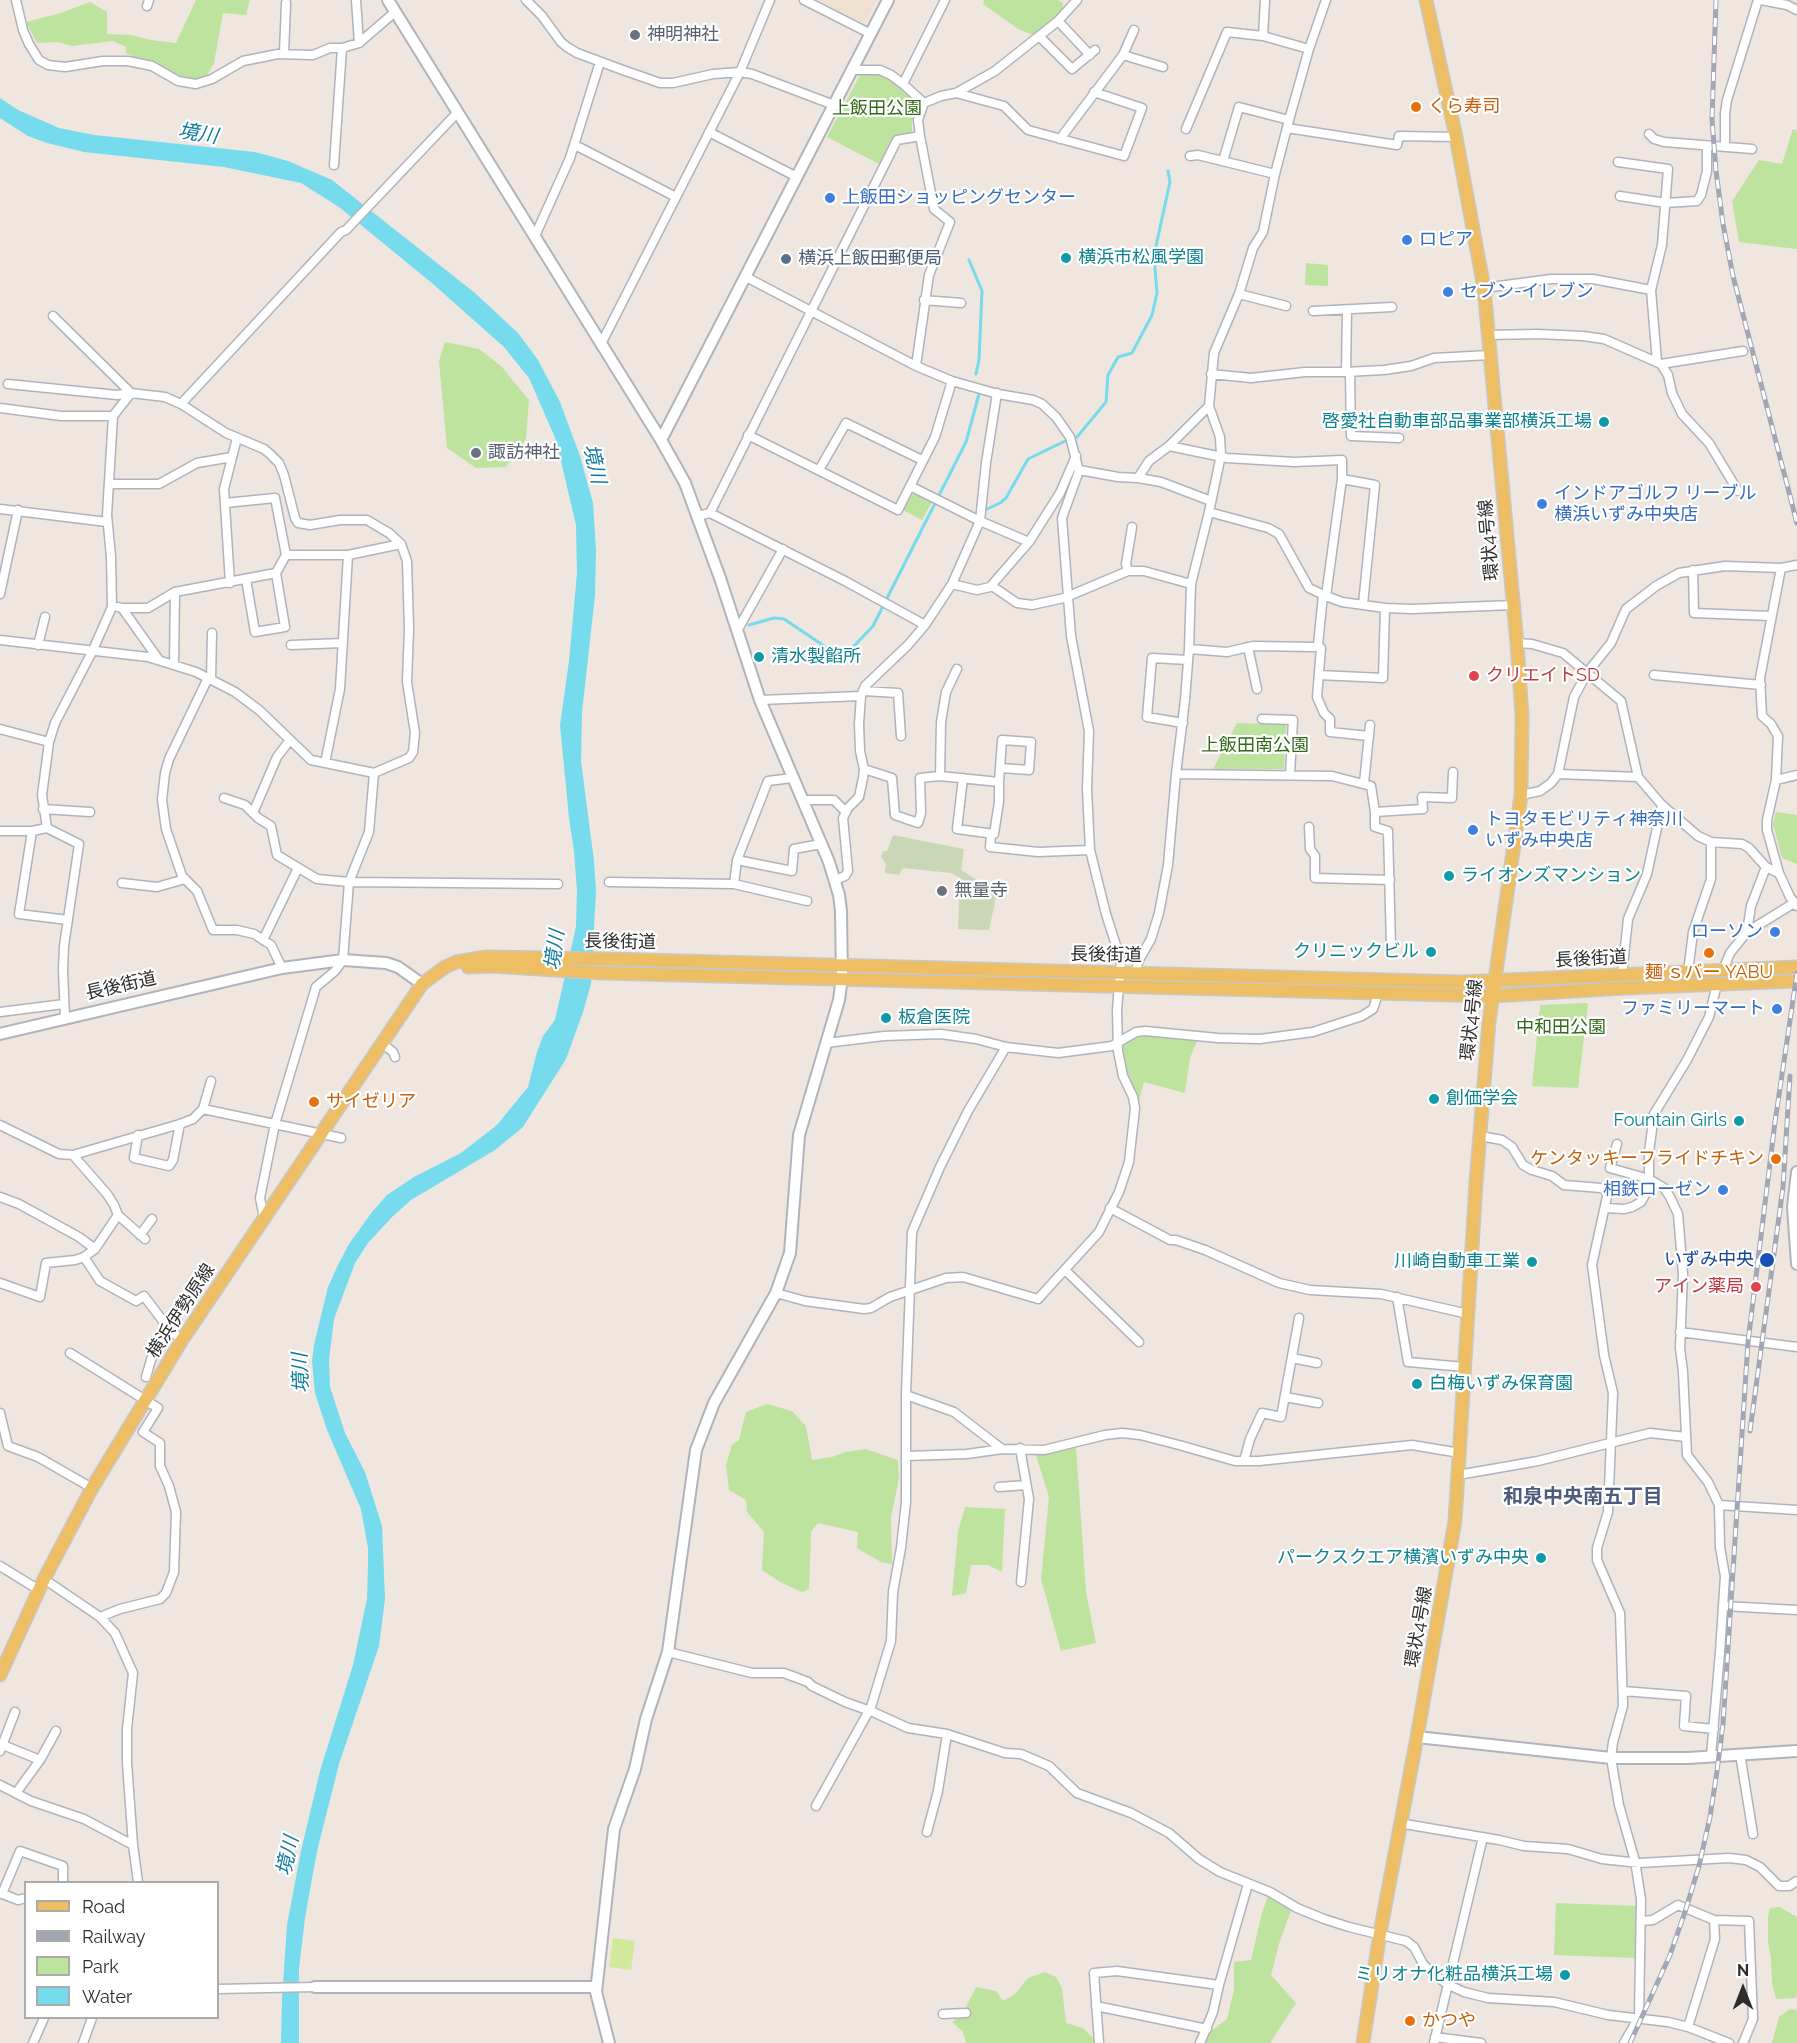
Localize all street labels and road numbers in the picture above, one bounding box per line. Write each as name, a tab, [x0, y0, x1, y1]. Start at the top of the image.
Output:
street label: 環状4号線	[1475, 498, 1503, 582]
street label: 長後街道	[584, 931, 656, 953]
street label: 長後街道	[1070, 944, 1142, 966]
street label: 長後街道	[1554, 946, 1628, 972]
street label: 長後街道	[83, 967, 159, 1005]
street label: 環状4号線	[1457, 978, 1487, 1062]
street label: 横浜伊勢原線	[143, 1260, 219, 1362]
street label: 環状4号線	[1401, 1585, 1437, 1669]

